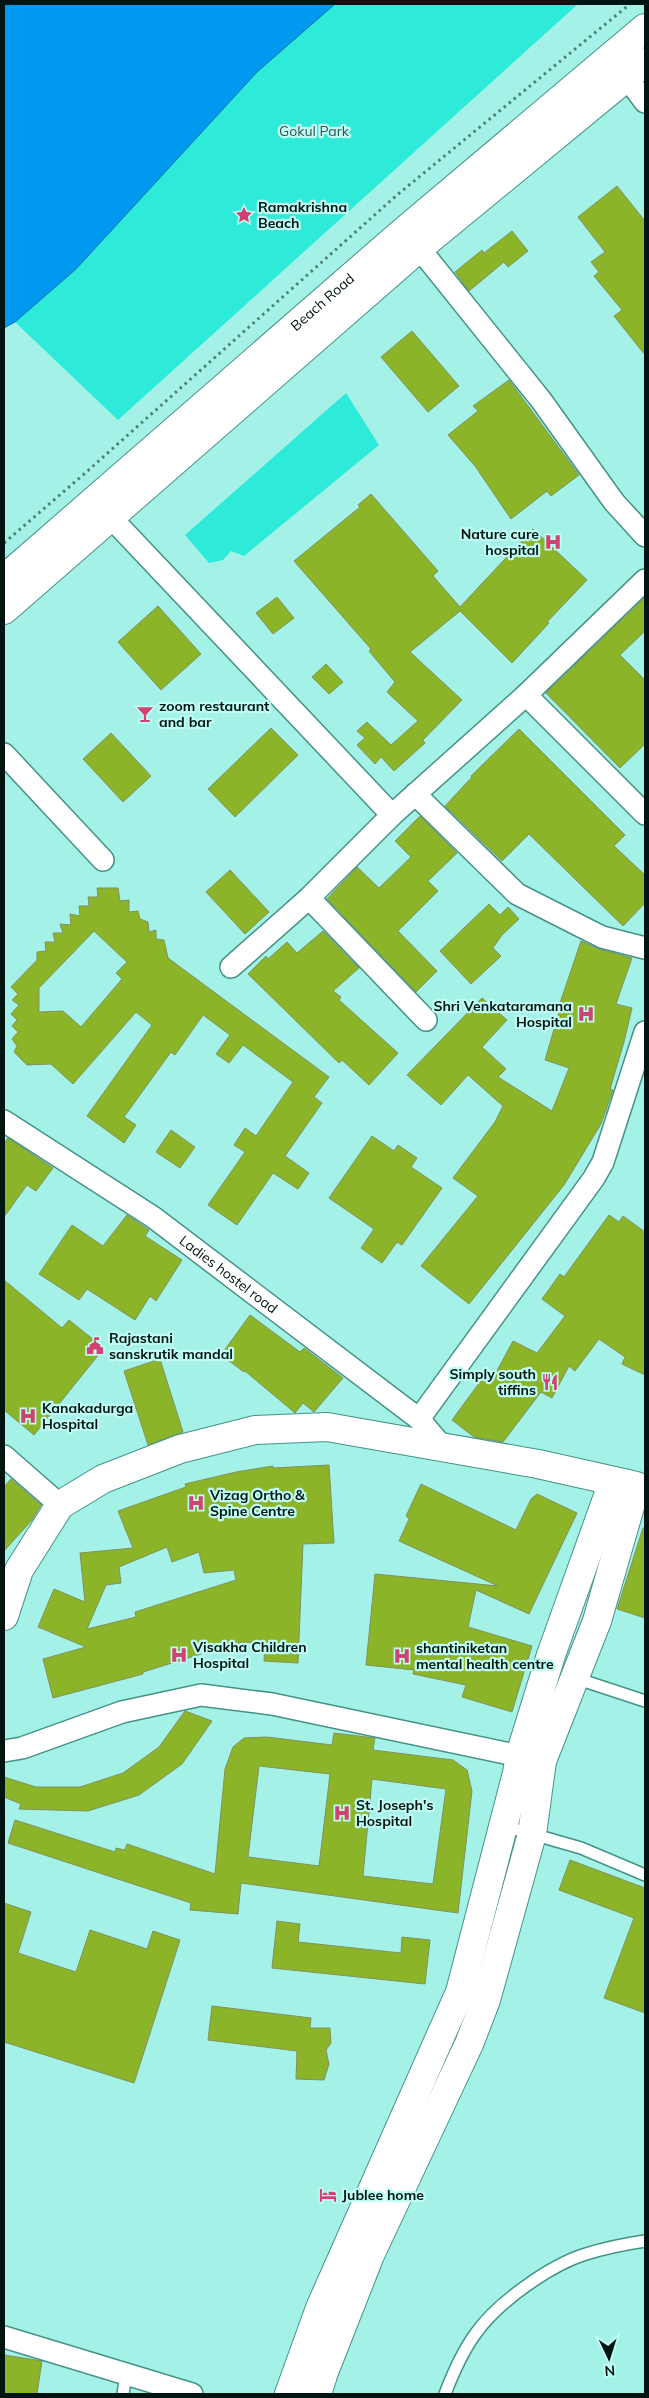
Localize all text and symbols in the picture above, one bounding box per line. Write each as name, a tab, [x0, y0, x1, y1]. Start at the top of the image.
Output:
park label: Gokul Park	[279, 122, 350, 140]
place label: Ramakrishna Beach	[258, 198, 347, 232]
place icon: Ramakrishna Beach	[234, 205, 254, 225]
street label: Beach Road	[287, 269, 358, 335]
place label: Nature cure hospital	[461, 525, 539, 559]
hospital icon: Nature cure hospital	[543, 532, 563, 552]
place label: zoom restaurant and bar	[159, 697, 270, 731]
bar icon: zoom restaurant and bar	[135, 704, 155, 724]
place label: Shri Venkataramana Hospital	[433, 997, 572, 1031]
hospital icon: Shri Venkataramana Hospital	[576, 1004, 596, 1024]
street label: Ladies hostel road	[176, 1231, 281, 1317]
place label: Rajastani sanskrutik mandal	[109, 1329, 233, 1363]
public building icon: Rajastani sanskrutik mandal	[85, 1336, 105, 1356]
place label: Simply south tiffins	[450, 1365, 536, 1399]
restaurant icon: Simply south tiffins	[540, 1372, 560, 1392]
place label: Kanakadurga Hospital	[42, 1399, 133, 1433]
hospital icon: Kanakadurga Hospital	[18, 1406, 38, 1426]
place label: Vizag Ortho & Spine Centre	[209, 1486, 305, 1520]
hospital icon: Vizag Ortho & Spine Centre	[186, 1493, 206, 1513]
place label: Visakha Children Hospital	[192, 1638, 307, 1672]
place label: shantiniketan mental health centre	[416, 1639, 554, 1673]
hospital icon: Visakha Children Hospital	[169, 1645, 189, 1665]
hospital icon: shantiniketan mental health centre	[392, 1646, 412, 1666]
place label: St. Joseph's Hospital	[356, 1796, 433, 1830]
hospital icon: St. Joseph's Hospital	[332, 1803, 352, 1823]
hotel icon: Jublee home	[318, 2185, 338, 2205]
place label: Jublee home	[342, 2186, 424, 2204]
north arrow	[584, 2333, 634, 2383]
text: N	[604, 2362, 616, 2380]

